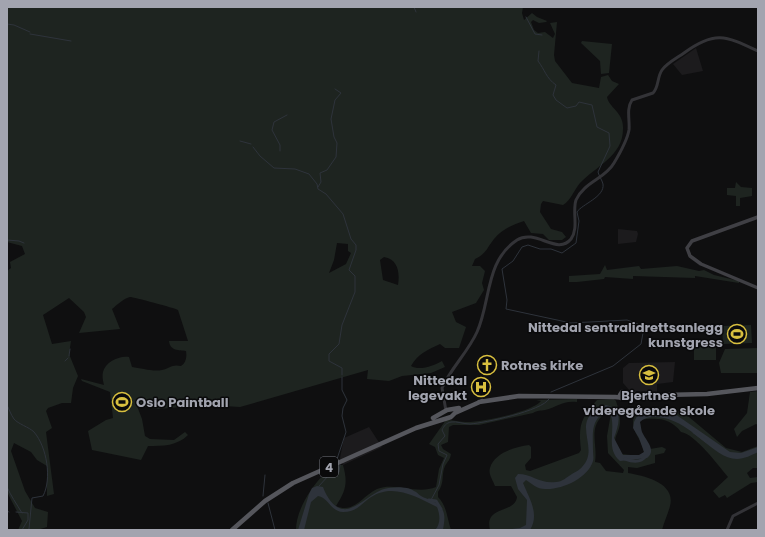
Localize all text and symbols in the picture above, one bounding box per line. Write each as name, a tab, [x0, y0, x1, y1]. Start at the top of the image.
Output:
place label: Nittedal sentralidrettsanlegg kunstgress	[528, 318, 723, 352]
sports icon: Nittedal sentralidrettsanlegg kunstgress	[726, 323, 748, 345]
church icon: Rotnes kirke	[476, 354, 498, 376]
place label: Rotnes kirke	[501, 356, 583, 375]
school or university icon: Bjertnes videregående skole	[638, 364, 660, 386]
place label: Nittedal legevakt	[408, 371, 467, 405]
hospital icon: Nittedal legevakt	[470, 376, 492, 398]
place label: Bjertnes videregående skole	[583, 386, 715, 420]
sports icon: Oslo Paintball	[111, 391, 133, 413]
place label: Oslo Paintball	[136, 393, 229, 412]
road number: 4	[320, 457, 338, 477]

